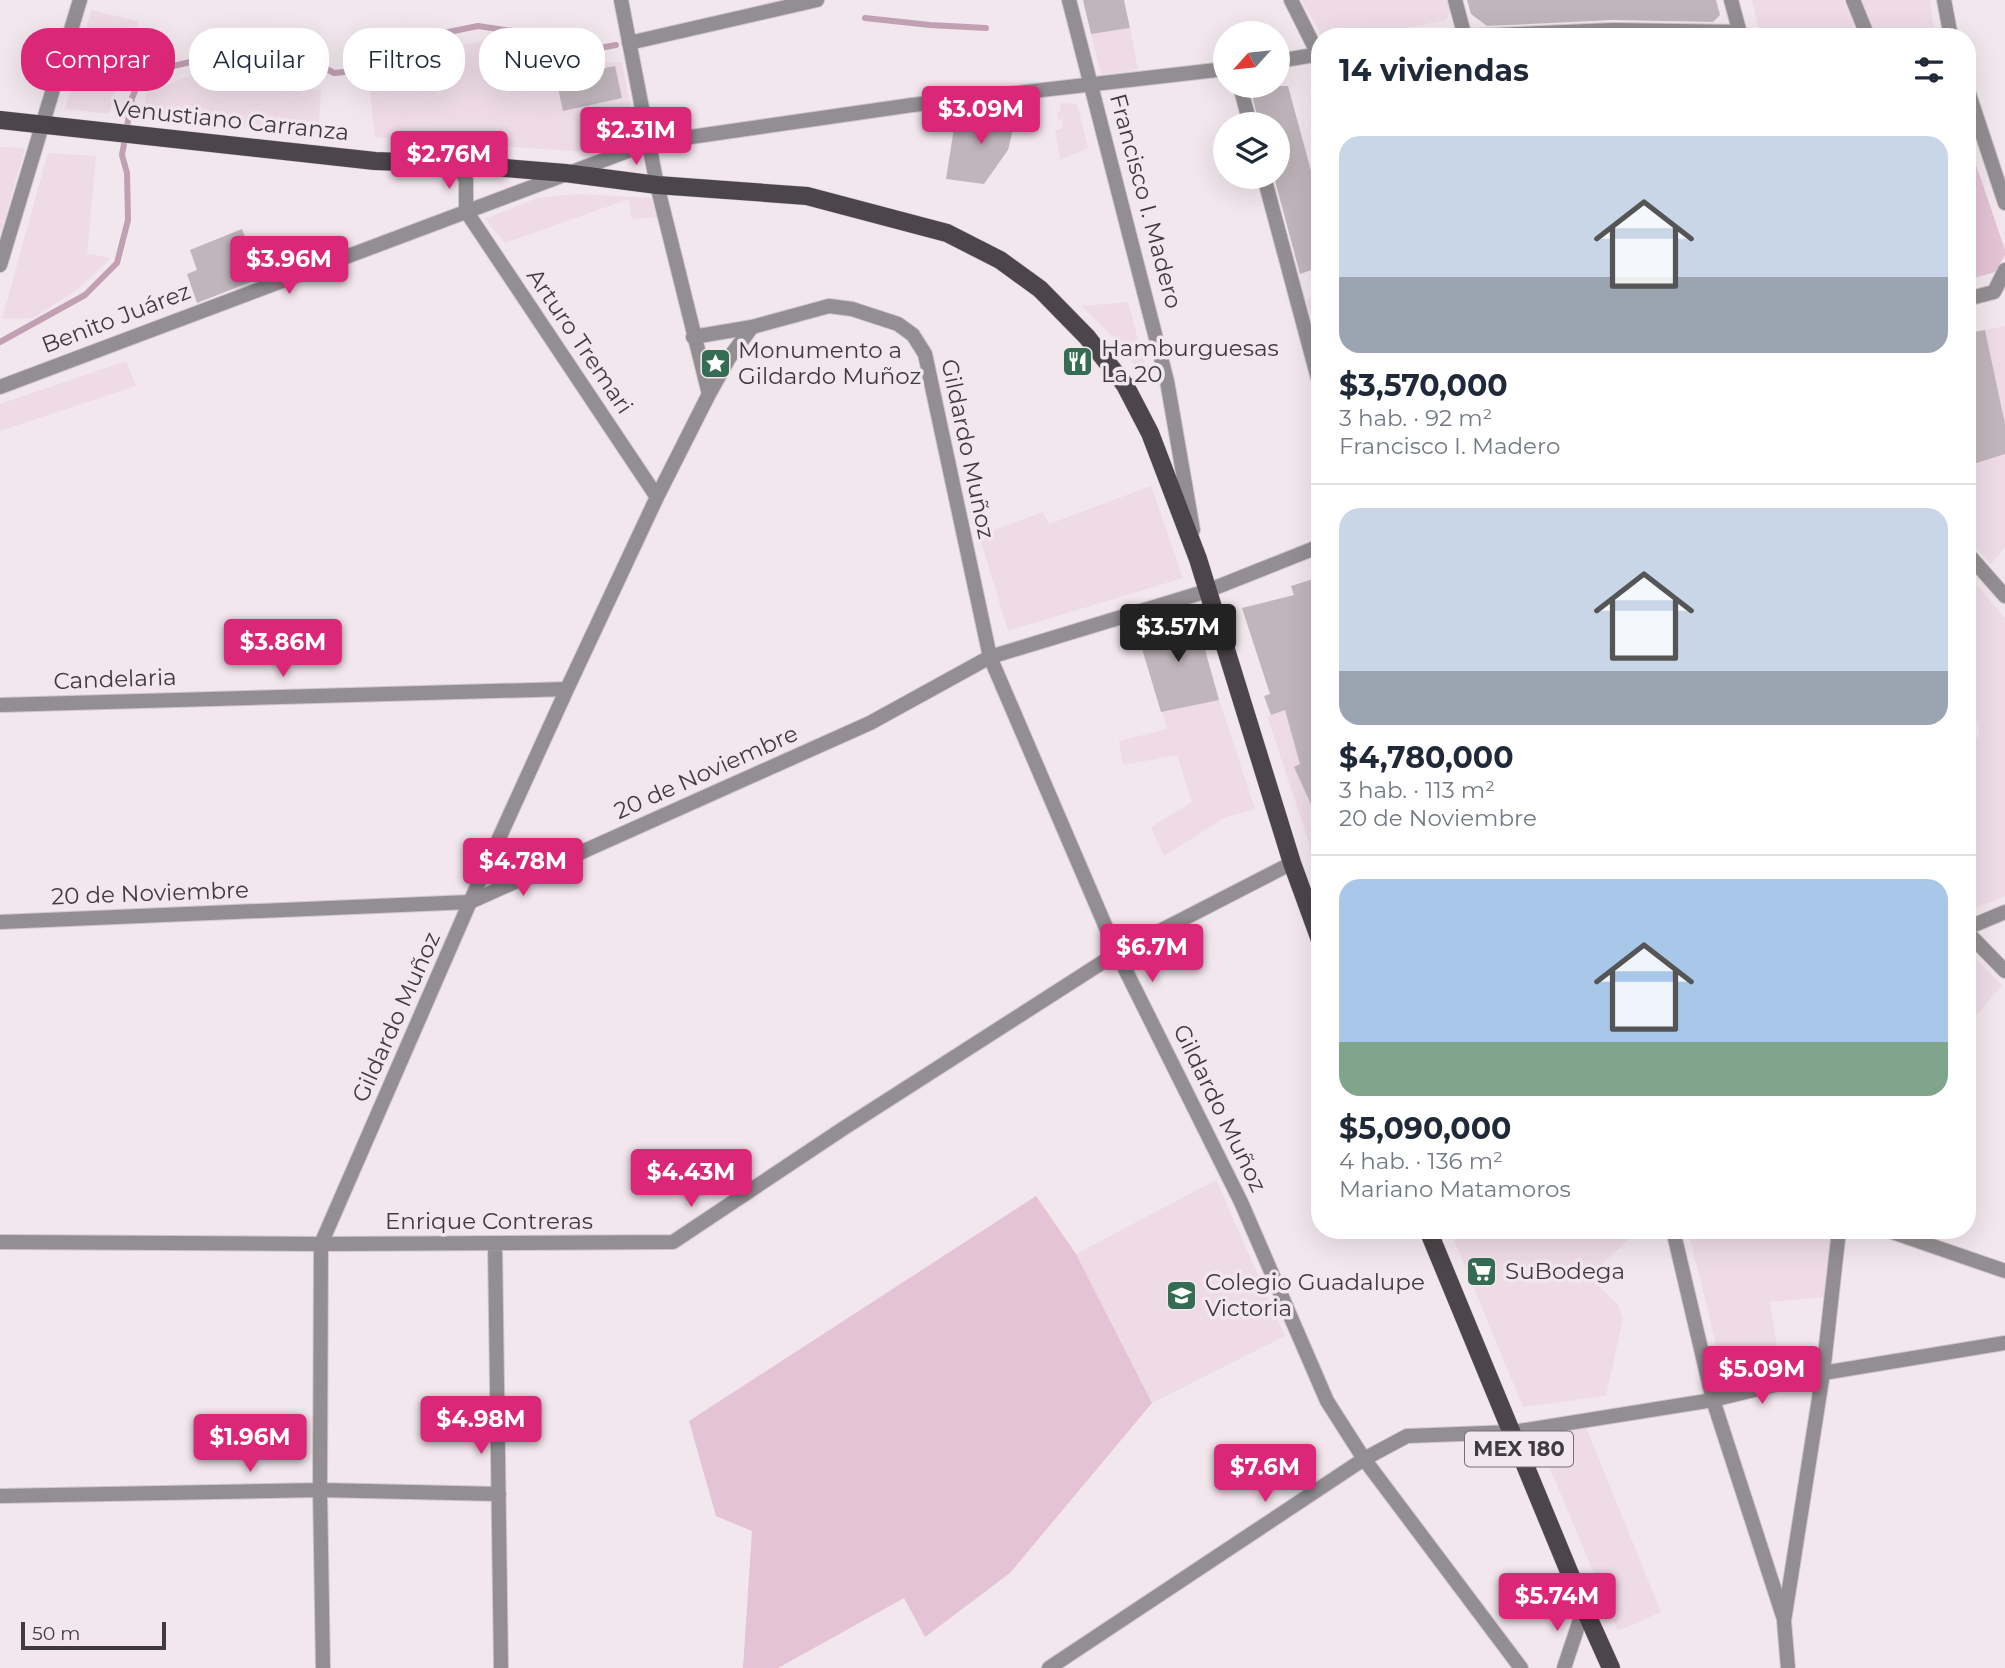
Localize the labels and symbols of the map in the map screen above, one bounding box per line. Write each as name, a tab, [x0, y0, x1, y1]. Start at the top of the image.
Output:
north arrow	[1213, 21, 1290, 98]
pin: $3.09M	[924, 86, 1038, 146]
street label: Francisco I. Madero	[1104, 90, 1188, 312]
street label: Venustiano Carranza	[111, 94, 351, 146]
pin: $2.31M	[579, 108, 693, 167]
pin: $2.76M	[392, 132, 506, 191]
pin: $3.96M	[232, 236, 346, 296]
street label: Arturo Tremari	[521, 263, 639, 419]
street label: Benito Juárez	[38, 277, 194, 359]
place label: Hamburguesas La 20	[1101, 334, 1279, 388]
place label: Monumento a Gildardo Muñoz	[738, 336, 921, 390]
restaurant icon: Hamburguesas La 20	[1061, 344, 1095, 378]
place icon: Monumento a Gildardo Muñoz	[698, 346, 732, 380]
street label: Gildardo Muñoz	[935, 356, 1001, 542]
pin: $3.57M	[1121, 604, 1235, 664]
pin: $3.86M	[226, 620, 340, 679]
street label: Candelaria	[53, 663, 177, 695]
street label: 20 de Noviembre	[610, 719, 802, 825]
pin: $4.78M	[466, 838, 580, 898]
street label: 20 de Noviembre	[51, 876, 249, 910]
pin: $6.7M	[1103, 925, 1201, 984]
street label: Gildardo Muñoz	[346, 928, 446, 1106]
street label: Gildardo Muñoz	[1167, 1020, 1273, 1196]
pin: $4.43M	[634, 1150, 748, 1209]
street label: Enrique Contreras	[385, 1207, 593, 1235]
supermarket icon: SuBodega	[1465, 1254, 1499, 1288]
place label: SuBodega	[1505, 1257, 1625, 1285]
place label: Colegio Guadalupe Victoria	[1205, 1268, 1425, 1322]
school or university icon: Colegio Guadalupe Victoria	[1165, 1278, 1199, 1312]
pin: $5.09M	[1705, 1346, 1819, 1406]
pin: $4.98M	[424, 1396, 538, 1456]
pin: $1.96M	[193, 1414, 307, 1474]
road number: MEX 180	[1465, 1432, 1573, 1466]
pin: $7.6M	[1216, 1444, 1314, 1504]
pin: $5.74M	[1500, 1574, 1614, 1633]
scale bar	[21, 1619, 166, 1651]

